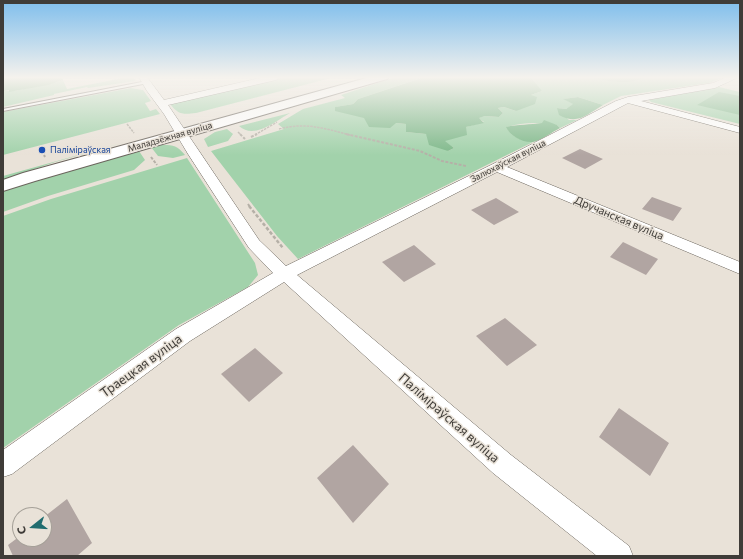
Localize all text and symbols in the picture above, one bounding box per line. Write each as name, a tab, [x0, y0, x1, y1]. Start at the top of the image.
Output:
street label: Маладзёжная вуліца	[127, 120, 213, 154]
street label: Залюхаўская вуліца	[469, 137, 547, 185]
marker: Паліміраўская	[37, 145, 47, 155]
place label: Паліміраўская	[50, 145, 111, 155]
street label: Дручанская вуліца	[572, 193, 666, 243]
street label: Траецкая вуліца	[97, 331, 185, 401]
street label: Паліміраўская вуліца	[395, 370, 503, 466]
north arrow	[12, 507, 52, 547]
text: С	[14, 525, 28, 536]

